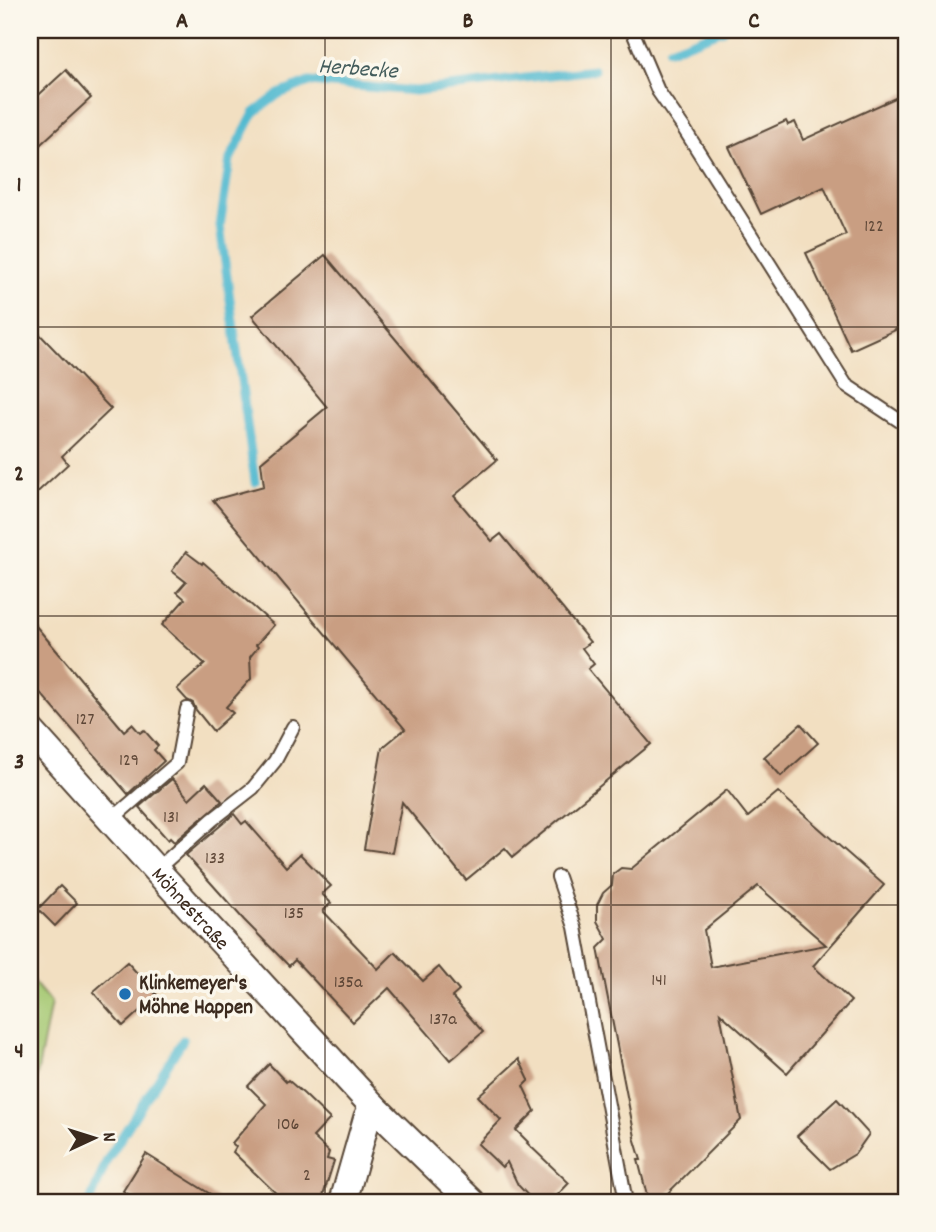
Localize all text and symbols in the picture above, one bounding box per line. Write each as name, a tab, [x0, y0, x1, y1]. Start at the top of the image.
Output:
text: A	[176, 6, 188, 39]
text: B	[463, 6, 474, 39]
text: C	[748, 6, 760, 39]
water label: Herbecke	[317, 51, 400, 90]
text: 1	[16, 170, 22, 203]
house number: 122	[864, 215, 884, 240]
text: 2	[14, 459, 24, 492]
house number: 127	[76, 708, 94, 733]
text: 3	[14, 747, 24, 780]
house number: 129	[119, 749, 139, 774]
house number: 131	[163, 806, 179, 831]
house number: 133	[205, 847, 225, 872]
street label: Möhnestraße	[143, 862, 235, 958]
house number: 135	[284, 902, 304, 927]
house number: 141	[651, 969, 667, 994]
place label: Klinkemeyer's Möhne Happen	[139, 970, 253, 1024]
house number: 135a	[334, 971, 363, 996]
marker: Klinkemeyer's Möhne Happen	[117, 986, 133, 1002]
house number: 137a	[429, 1008, 457, 1033]
text: 4	[14, 1036, 24, 1069]
north arrow	[60, 1102, 130, 1172]
house number: 106	[277, 1113, 299, 1138]
text: N	[94, 1131, 121, 1143]
house number: 2	[303, 1164, 311, 1189]

